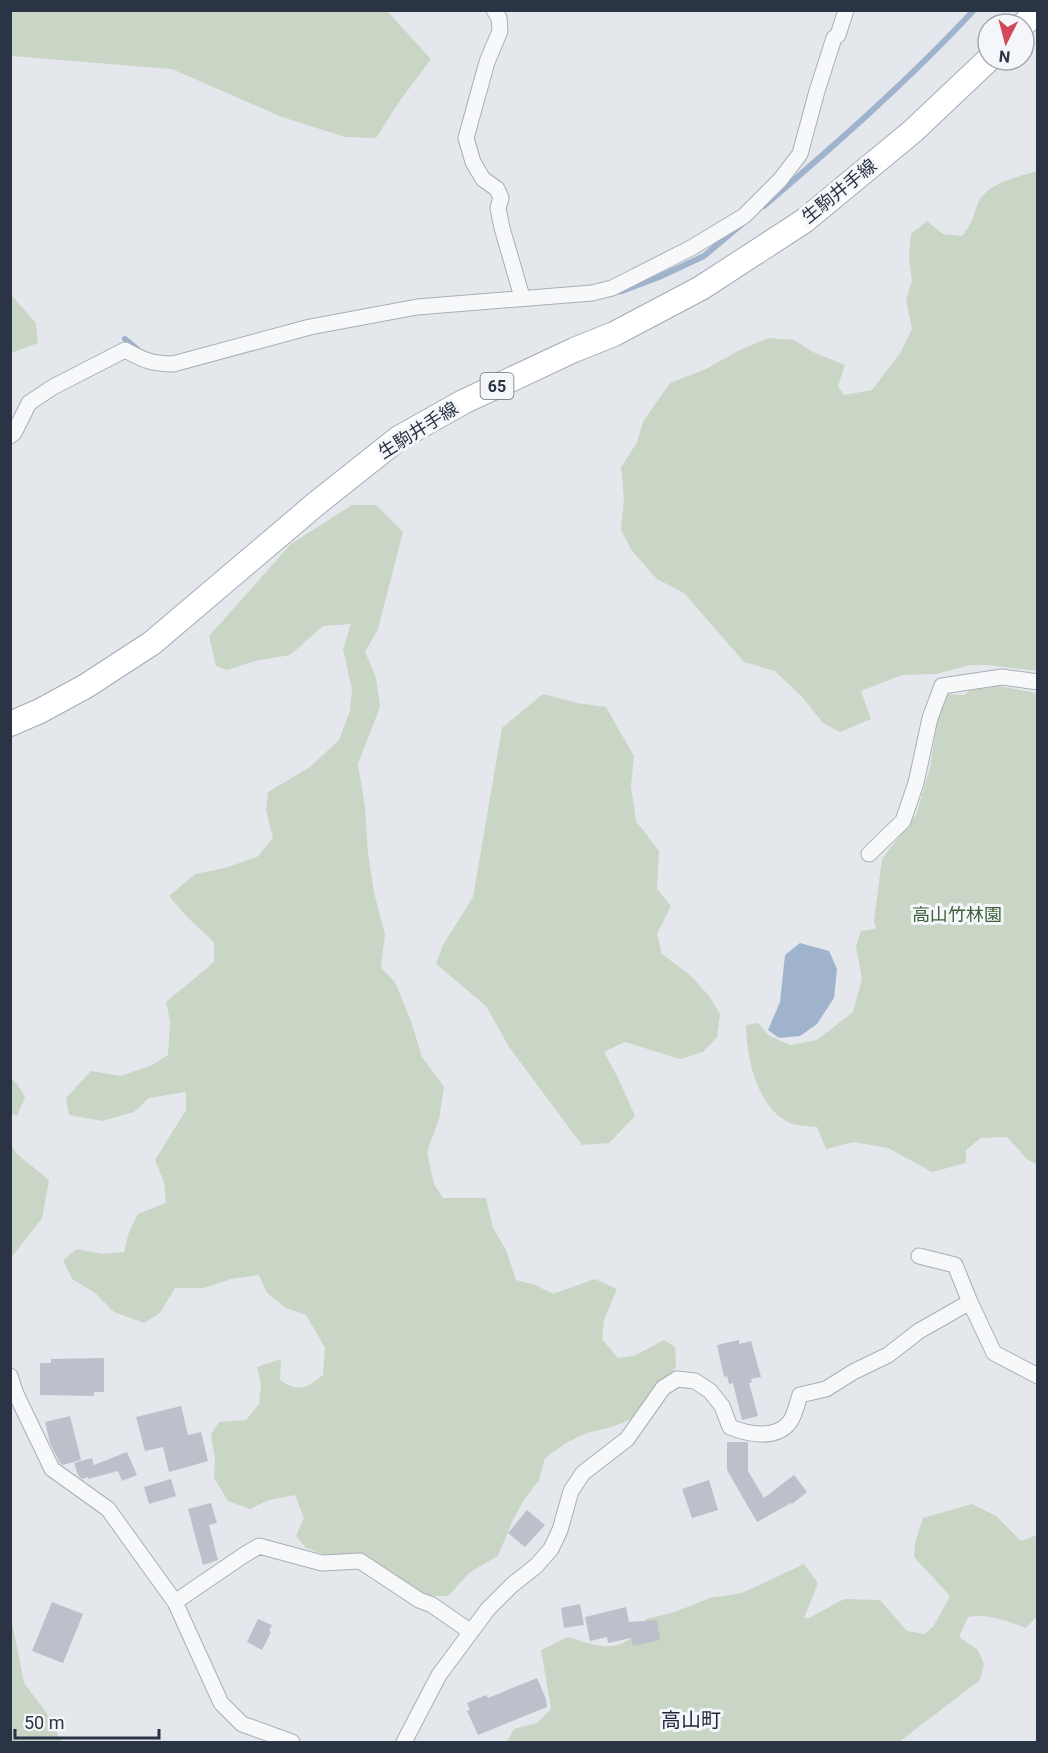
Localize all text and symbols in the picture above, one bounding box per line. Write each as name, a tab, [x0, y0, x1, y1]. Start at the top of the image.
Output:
north arrow	[976, 12, 1036, 72]
text: N	[998, 46, 1011, 66]
street label: 生駒井手線	[797, 155, 881, 227]
road number: 65	[480, 373, 514, 399]
street label: 生駒井手線	[374, 397, 462, 463]
park label: 高山竹林園	[912, 904, 1002, 925]
scale bar	[15, 1702, 159, 1740]
district label: 高山町	[661, 1708, 721, 1732]
text: 50 m	[24, 1712, 64, 1733]

